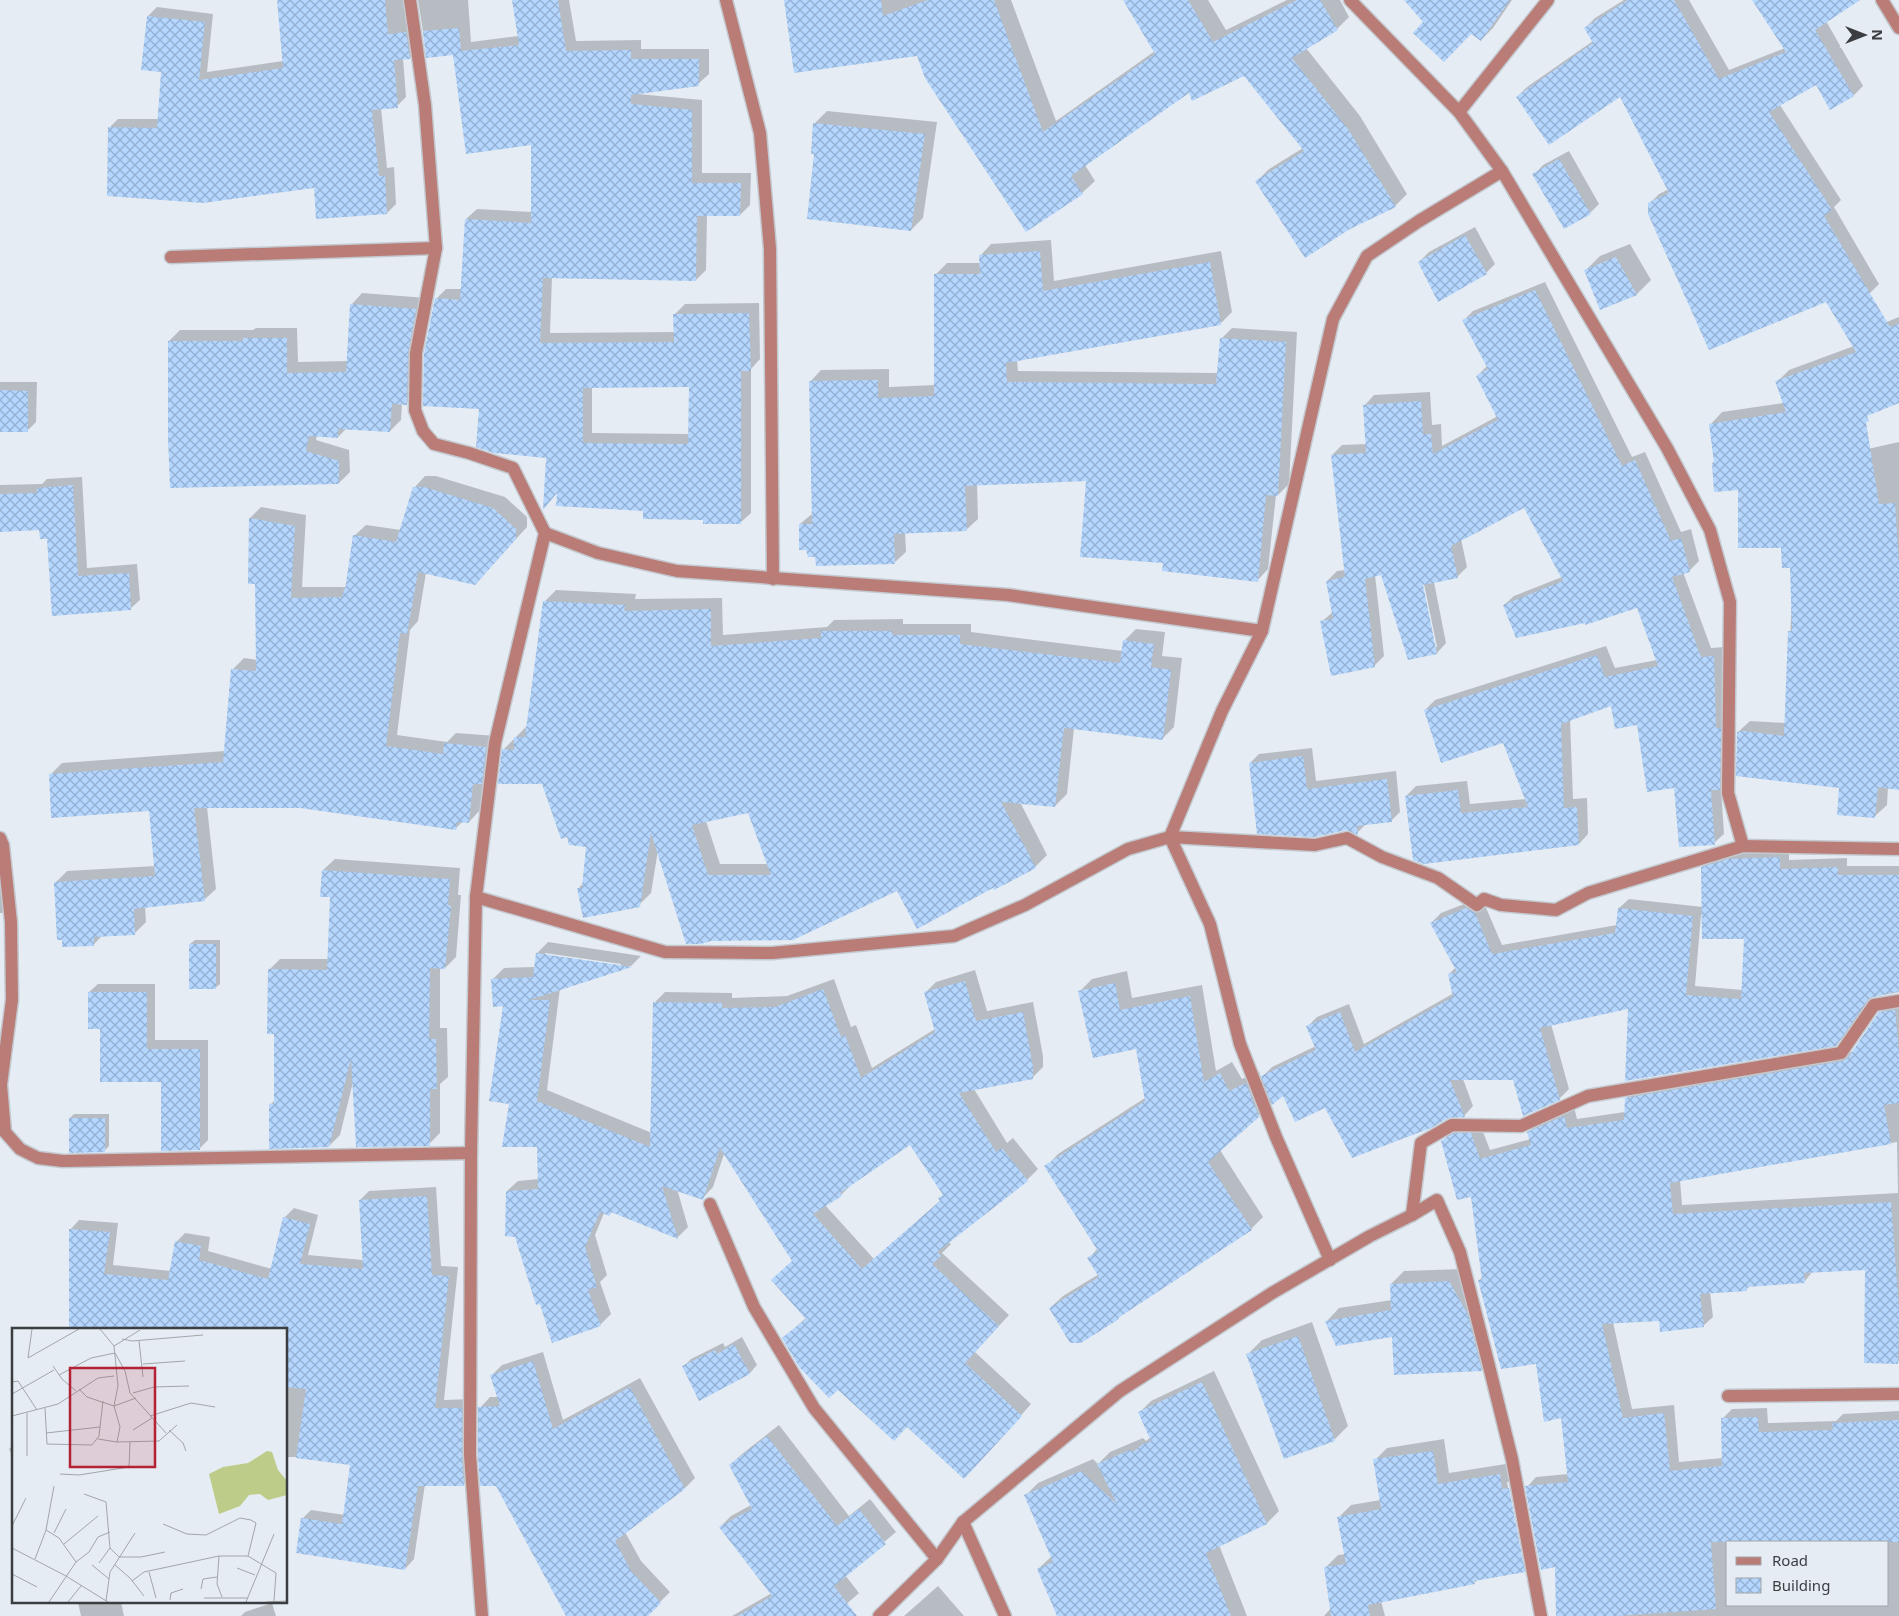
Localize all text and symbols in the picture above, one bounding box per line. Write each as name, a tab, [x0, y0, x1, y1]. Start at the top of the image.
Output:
north arrow	[1839, 10, 1889, 60]
text: N	[1868, 29, 1887, 41]
inset map	[12, 1328, 288, 1604]
legend	[1726, 1541, 1889, 1606]
text: Road	[1772, 1550, 1808, 1570]
text: Building	[1772, 1575, 1830, 1595]

